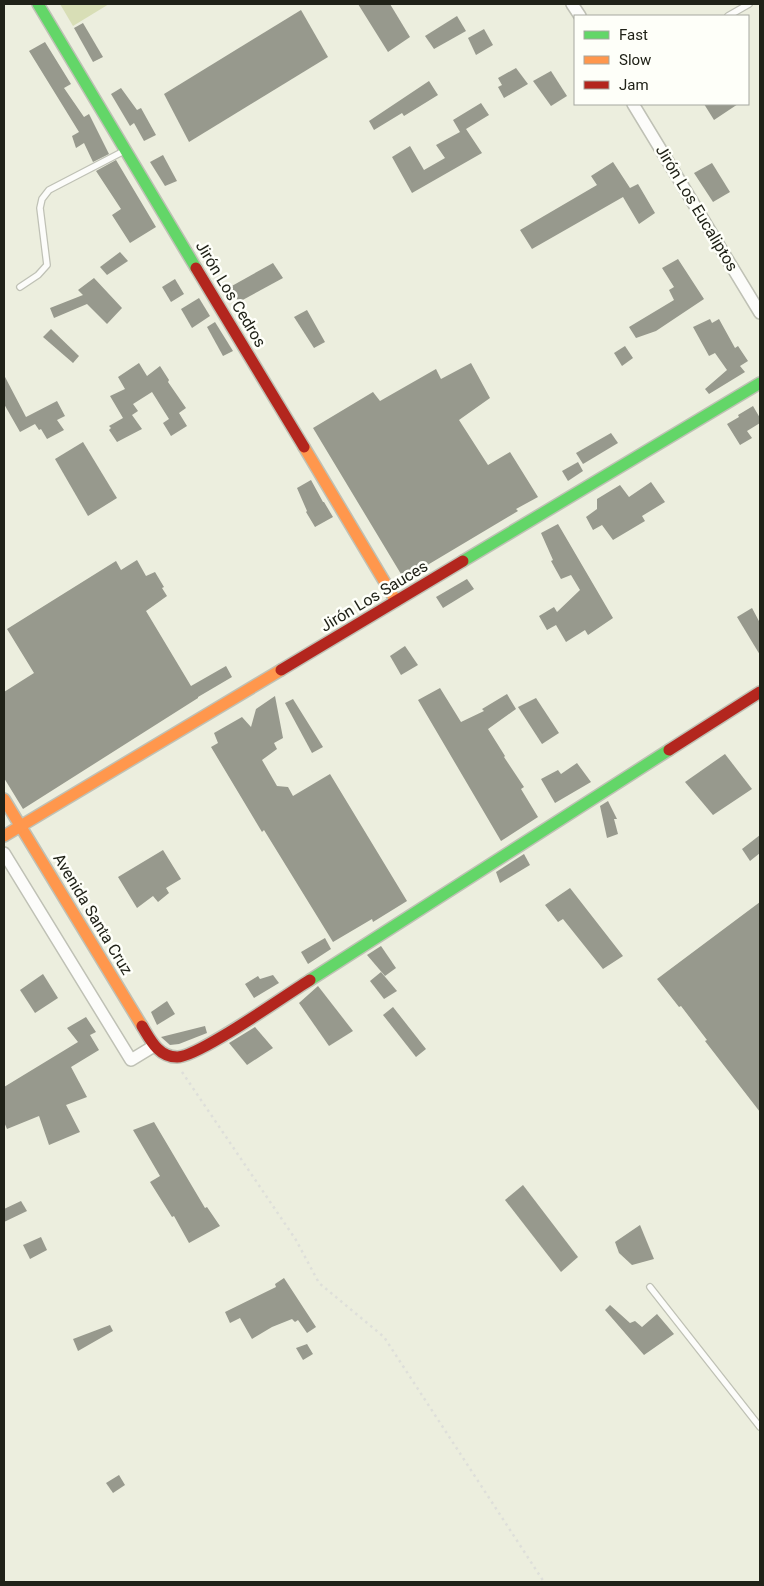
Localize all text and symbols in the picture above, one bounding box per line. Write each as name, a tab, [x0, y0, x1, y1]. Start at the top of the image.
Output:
legend	[574, 15, 749, 105]
text: Fast	[619, 26, 648, 44]
text: Slow	[619, 51, 651, 69]
text: Jam	[619, 76, 649, 94]
street label: Jirón Los Eucaliptos	[652, 141, 742, 275]
street label: Jirón Los Cedros	[192, 237, 270, 351]
street label: Jirón Los Sauces	[317, 556, 431, 636]
street label: Avenida Santa Cruz	[49, 850, 137, 978]

